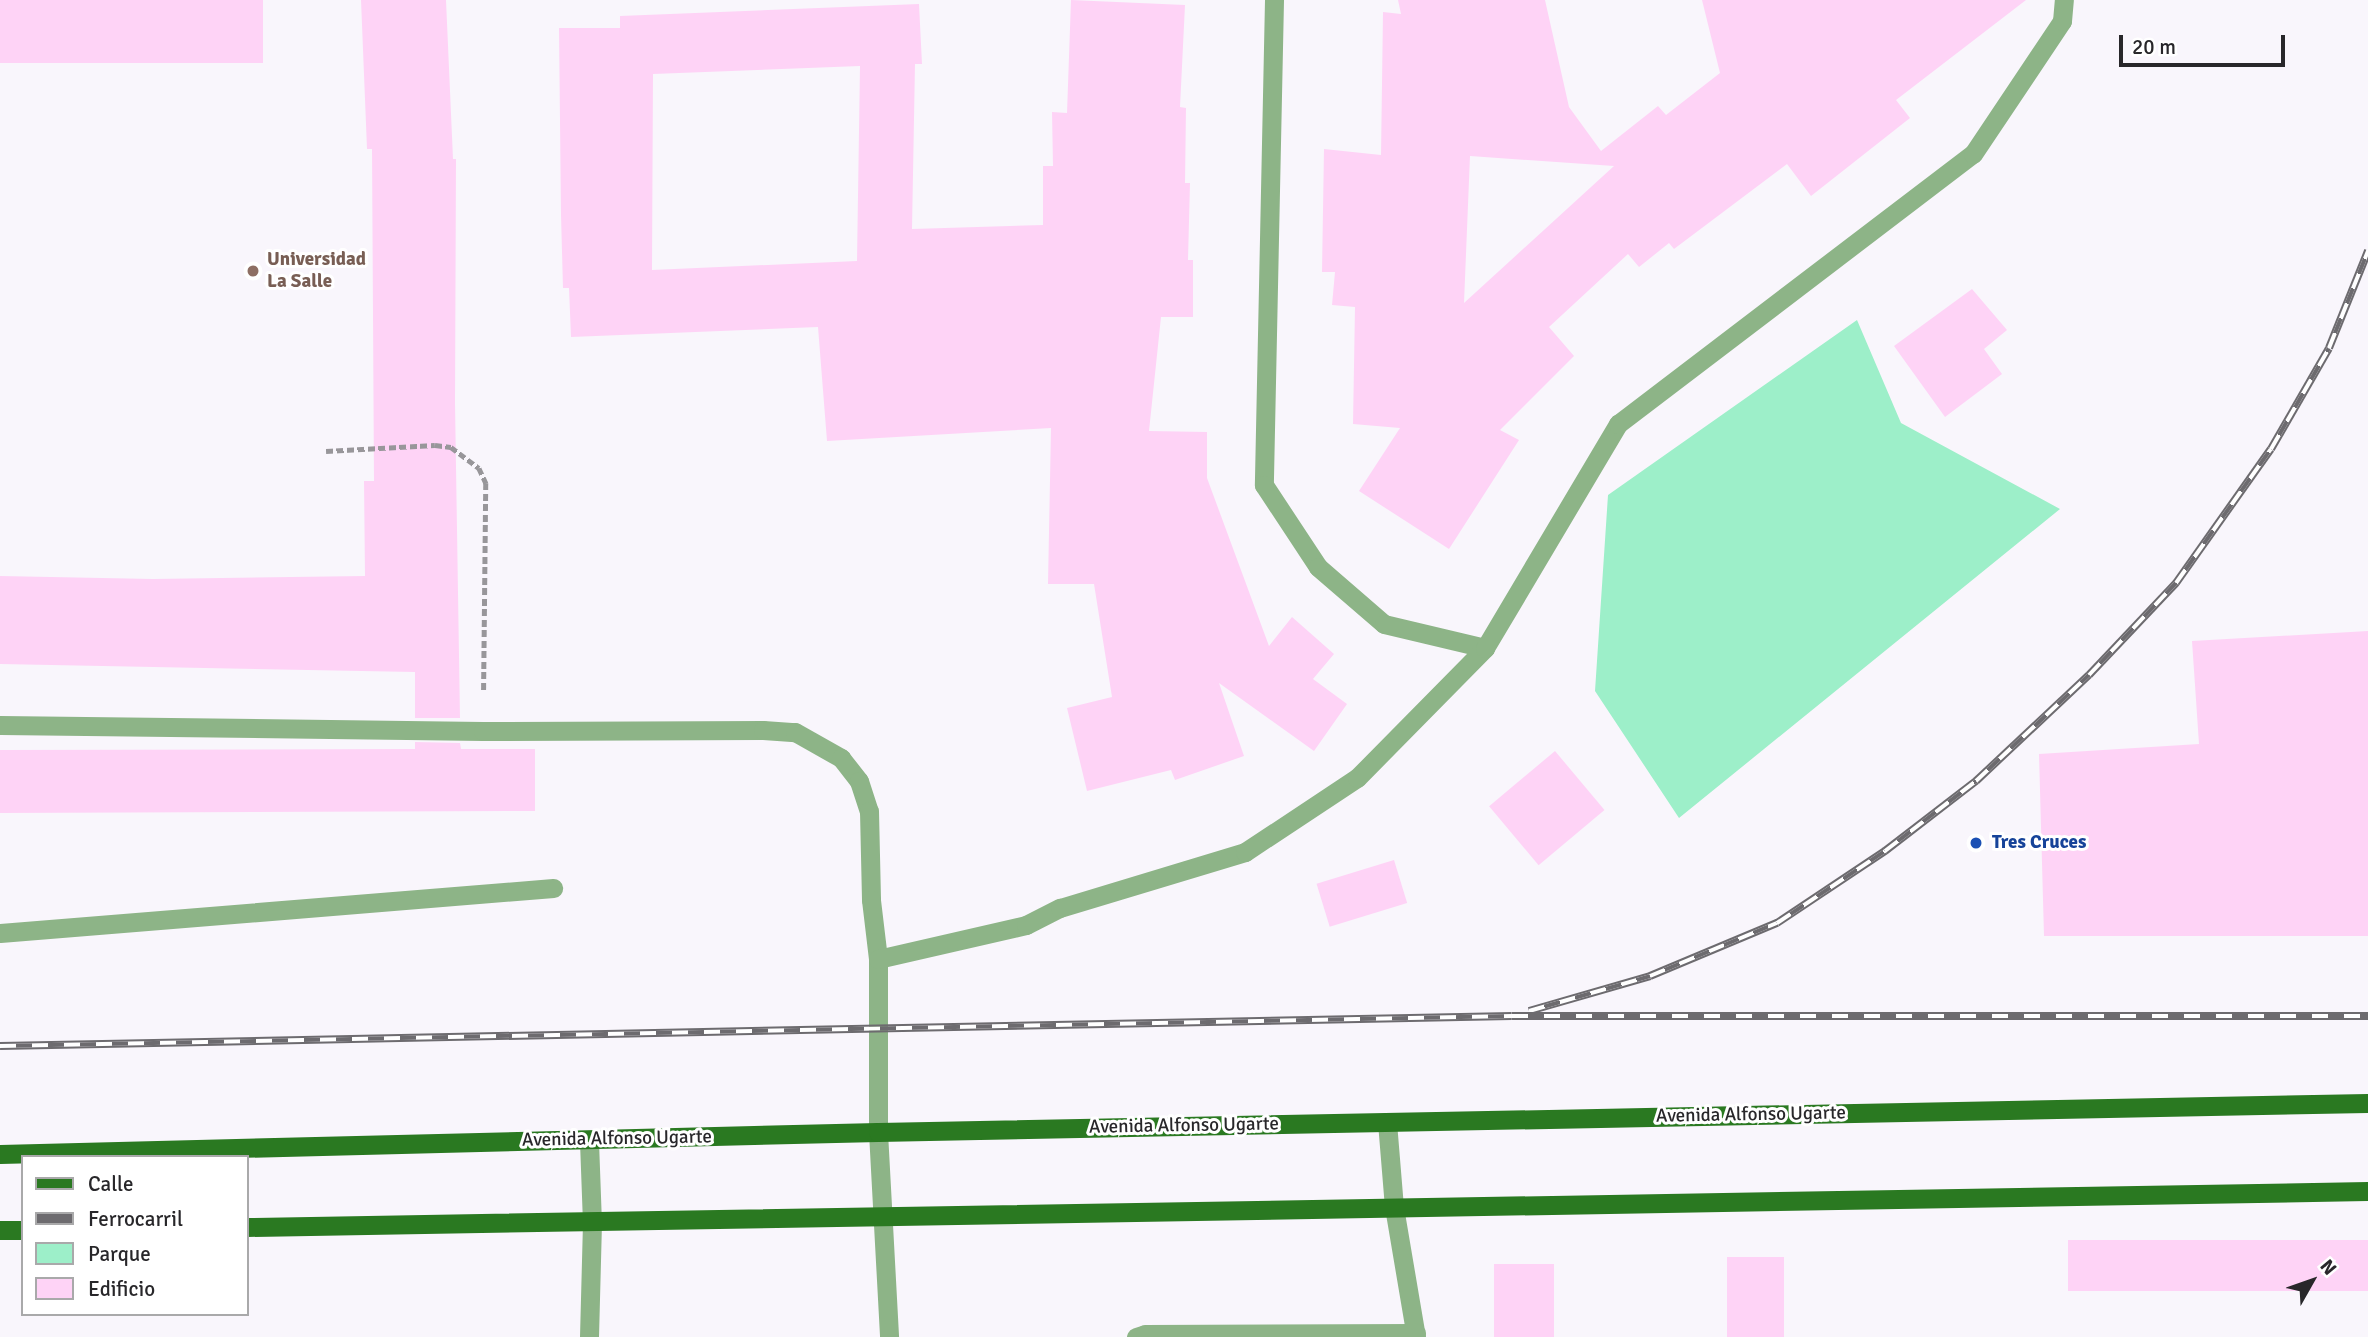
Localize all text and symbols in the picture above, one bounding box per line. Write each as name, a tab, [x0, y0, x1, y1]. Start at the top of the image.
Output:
scale bar	[2123, 21, 2289, 65]
text: 20 m	[2132, 34, 2176, 60]
place label: Universidad La Salle	[267, 249, 366, 293]
marker: Universidad La Salle	[245, 263, 261, 279]
place label: Tres Cruces	[1992, 832, 2086, 854]
marker: Tres Cruces	[1966, 833, 1986, 853]
street label: Avenida Alfonso Ugarte	[1656, 1102, 1846, 1128]
street label: Avenida Alfonso Ugarte	[1089, 1113, 1279, 1139]
street label: Avenida Alfonso Ugarte	[522, 1126, 712, 1152]
legend	[21, 1155, 248, 1316]
text: Calle	[88, 1171, 134, 1197]
text: Ferrocarril	[88, 1206, 183, 1232]
text: Parque	[88, 1241, 151, 1267]
north arrow	[2277, 1246, 2347, 1316]
text: N	[2315, 1255, 2342, 1280]
text: Edificio	[88, 1276, 155, 1302]

